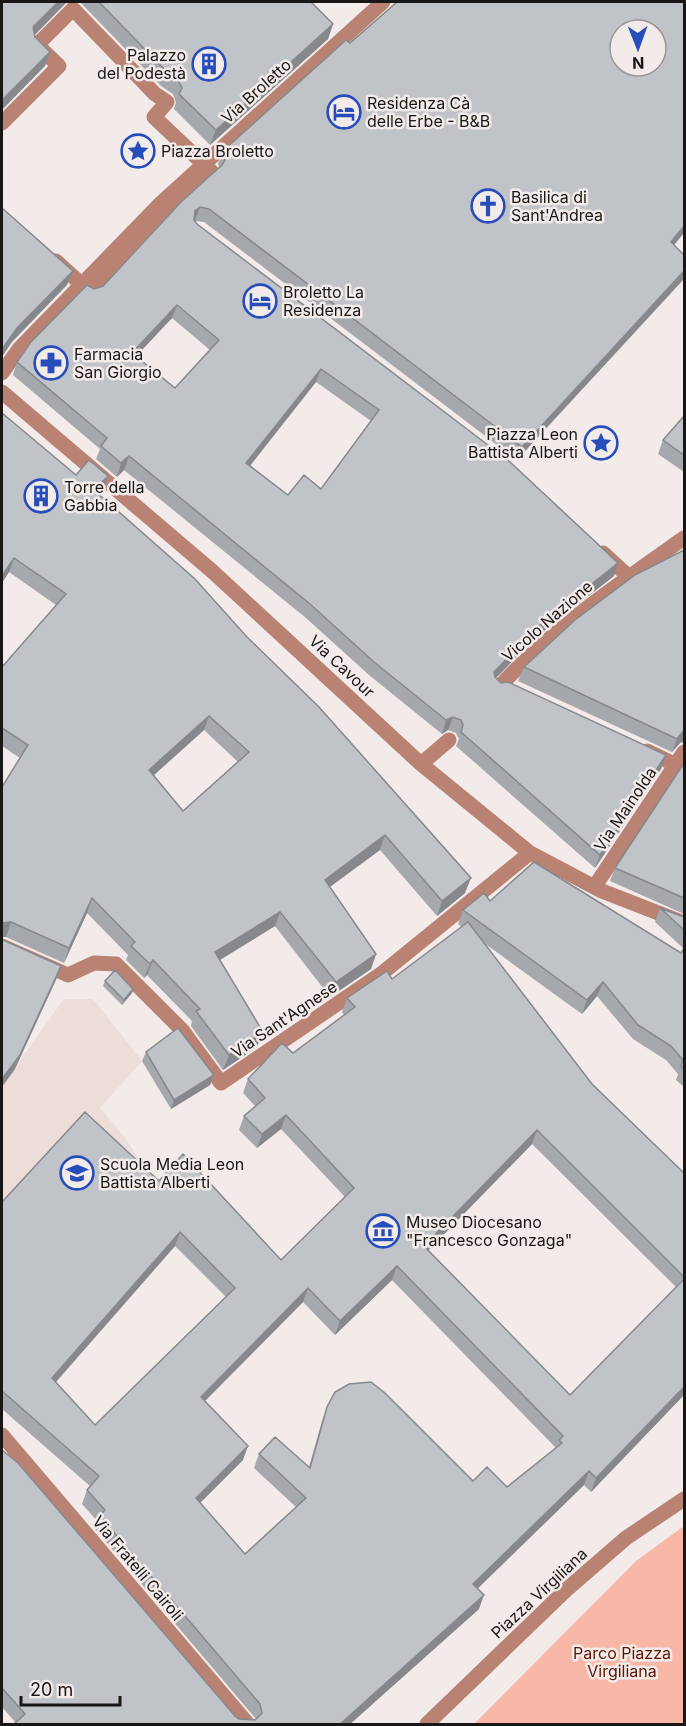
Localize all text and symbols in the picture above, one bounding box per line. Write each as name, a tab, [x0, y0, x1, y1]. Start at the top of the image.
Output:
north arrow	[608, 18, 668, 78]
place label: Palazzo del Podestà	[97, 45, 186, 83]
building icon: Palazzo del Podestà	[191, 46, 227, 82]
text: N	[632, 53, 645, 73]
street label: Via Broletto	[217, 54, 295, 128]
place label: Residenza Cà delle Erbe - B&B	[367, 93, 490, 131]
hotel icon: Residenza Cà delle Erbe - B&B	[326, 94, 362, 130]
place icon: Piazza Broletto	[120, 133, 156, 169]
place label: Piazza Broletto	[161, 141, 274, 161]
place label: Basilica di Sant'Andrea	[511, 187, 603, 225]
church icon: Basilica di Sant'Andrea	[470, 188, 506, 224]
place label: Broletto La Residenza	[283, 282, 364, 320]
hotel icon: Broletto La Residenza	[242, 283, 278, 319]
place label: Farmacia San Giorgio	[74, 344, 162, 382]
pharmacy icon: Farmacia San Giorgio	[33, 345, 69, 381]
place label: Piazza Leon Battista Alberti	[468, 424, 578, 462]
place icon: Piazza Leon Battista Alberti	[583, 425, 619, 461]
place label: Torre della Gabbia	[64, 477, 144, 515]
building icon: Torre della Gabbia	[23, 478, 59, 514]
street label: Vicolo Nazione	[498, 576, 596, 666]
street label: Via Cavour	[305, 631, 379, 701]
street label: Via Mainolda	[589, 763, 661, 855]
street label: Via Sant'Agnese	[227, 976, 341, 1062]
place label: Scuola Media Leon Battista Alberti	[100, 1154, 244, 1192]
school or university icon: Scuola Media Leon Battista Alberti	[59, 1155, 95, 1191]
place label: Museo Diocesano "Francesco Gonzaga"	[406, 1212, 572, 1250]
museum icon: Museo Diocesano "Francesco Gonzaga"	[365, 1213, 401, 1249]
street label: Via Fratelli Cairoli	[88, 1512, 188, 1624]
street label: Piazza Virgiliana	[487, 1543, 591, 1643]
park label: Parco Piazza Virgiliana	[573, 1643, 671, 1681]
scale bar	[21, 1669, 120, 1707]
text: 20 m	[30, 1679, 73, 1700]

